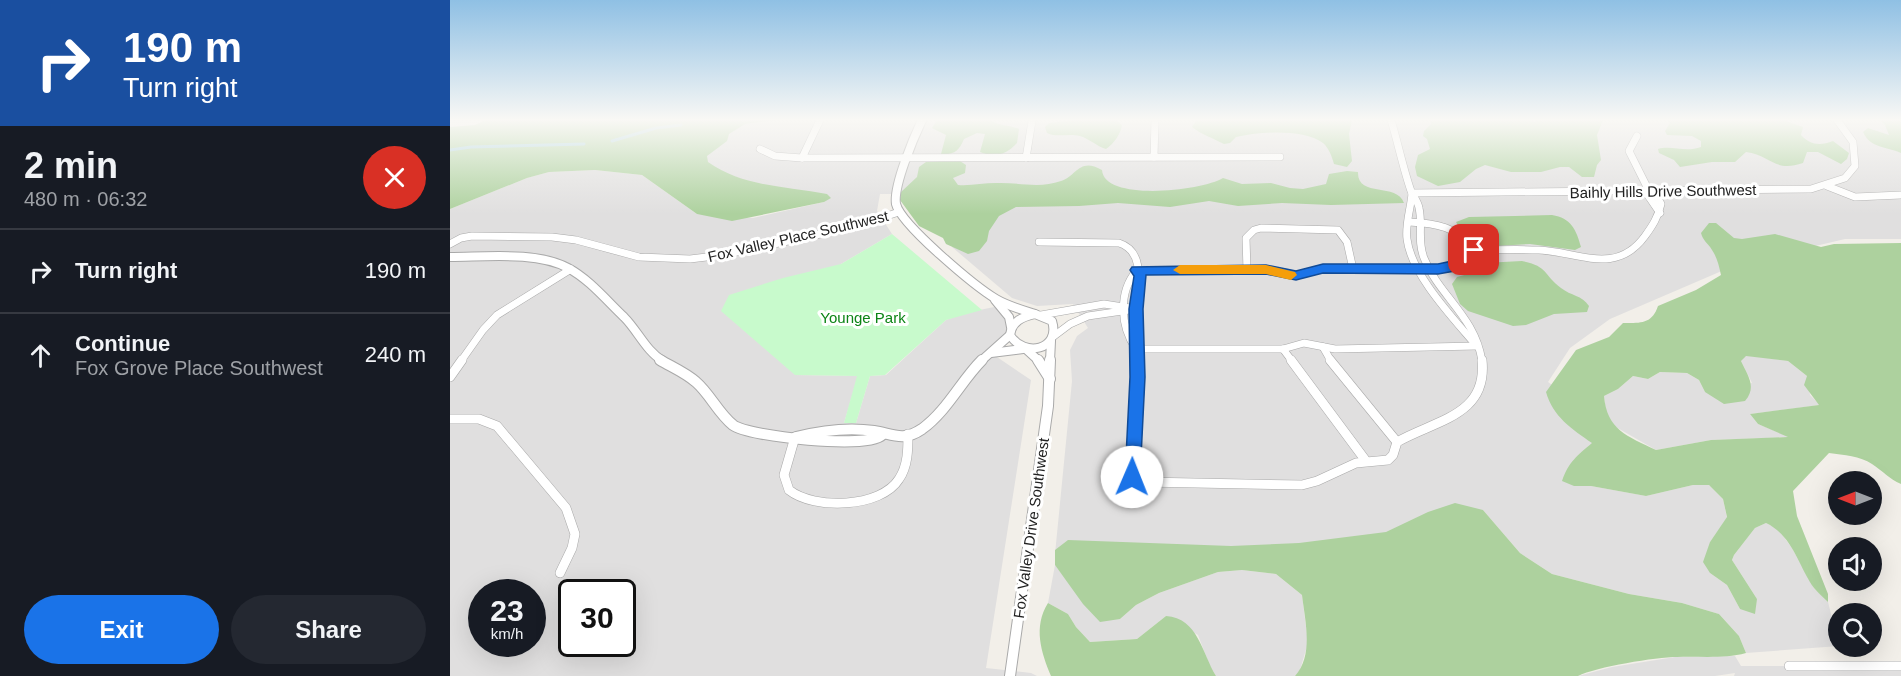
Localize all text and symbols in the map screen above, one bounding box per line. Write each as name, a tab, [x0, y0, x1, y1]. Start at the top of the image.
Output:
icon: right	[24, 24, 102, 102]
text: 190 m	[123, 24, 242, 71]
text: Turn right	[123, 73, 238, 103]
text: 2 min	[24, 145, 118, 186]
button: close	[363, 146, 426, 209]
street label: Baihly Hills Drive Southwest	[1569, 181, 1757, 201]
text: 480 m · 06:32	[24, 188, 147, 210]
street label: Fox Valley Place Southwest	[706, 207, 891, 265]
pin	[1448, 224, 1499, 275]
icon: arrive	[1457, 233, 1490, 266]
icon: right	[24, 255, 57, 288]
text: Turn right	[75, 258, 177, 283]
text: 190 m	[365, 258, 426, 283]
park label: Younge Park	[820, 309, 906, 326]
text: Continue	[75, 331, 170, 356]
icon: ahead	[24, 339, 57, 372]
text: 240 m	[365, 342, 426, 367]
text: Fox Grove Place Southwest	[75, 357, 323, 379]
street label: Fox Valley Drive Southwest	[1010, 436, 1052, 619]
position arrow	[1100, 445, 1164, 509]
north arrow	[1828, 471, 1882, 525]
map controls	[1828, 471, 1882, 657]
button: sound	[1828, 537, 1882, 591]
speed limit sign: 30	[558, 579, 636, 657]
text: 23	[490, 594, 524, 627]
button: Exit	[24, 595, 219, 664]
button: Share	[231, 595, 426, 664]
button: search	[1828, 603, 1882, 657]
text: km/h	[491, 625, 523, 642]

